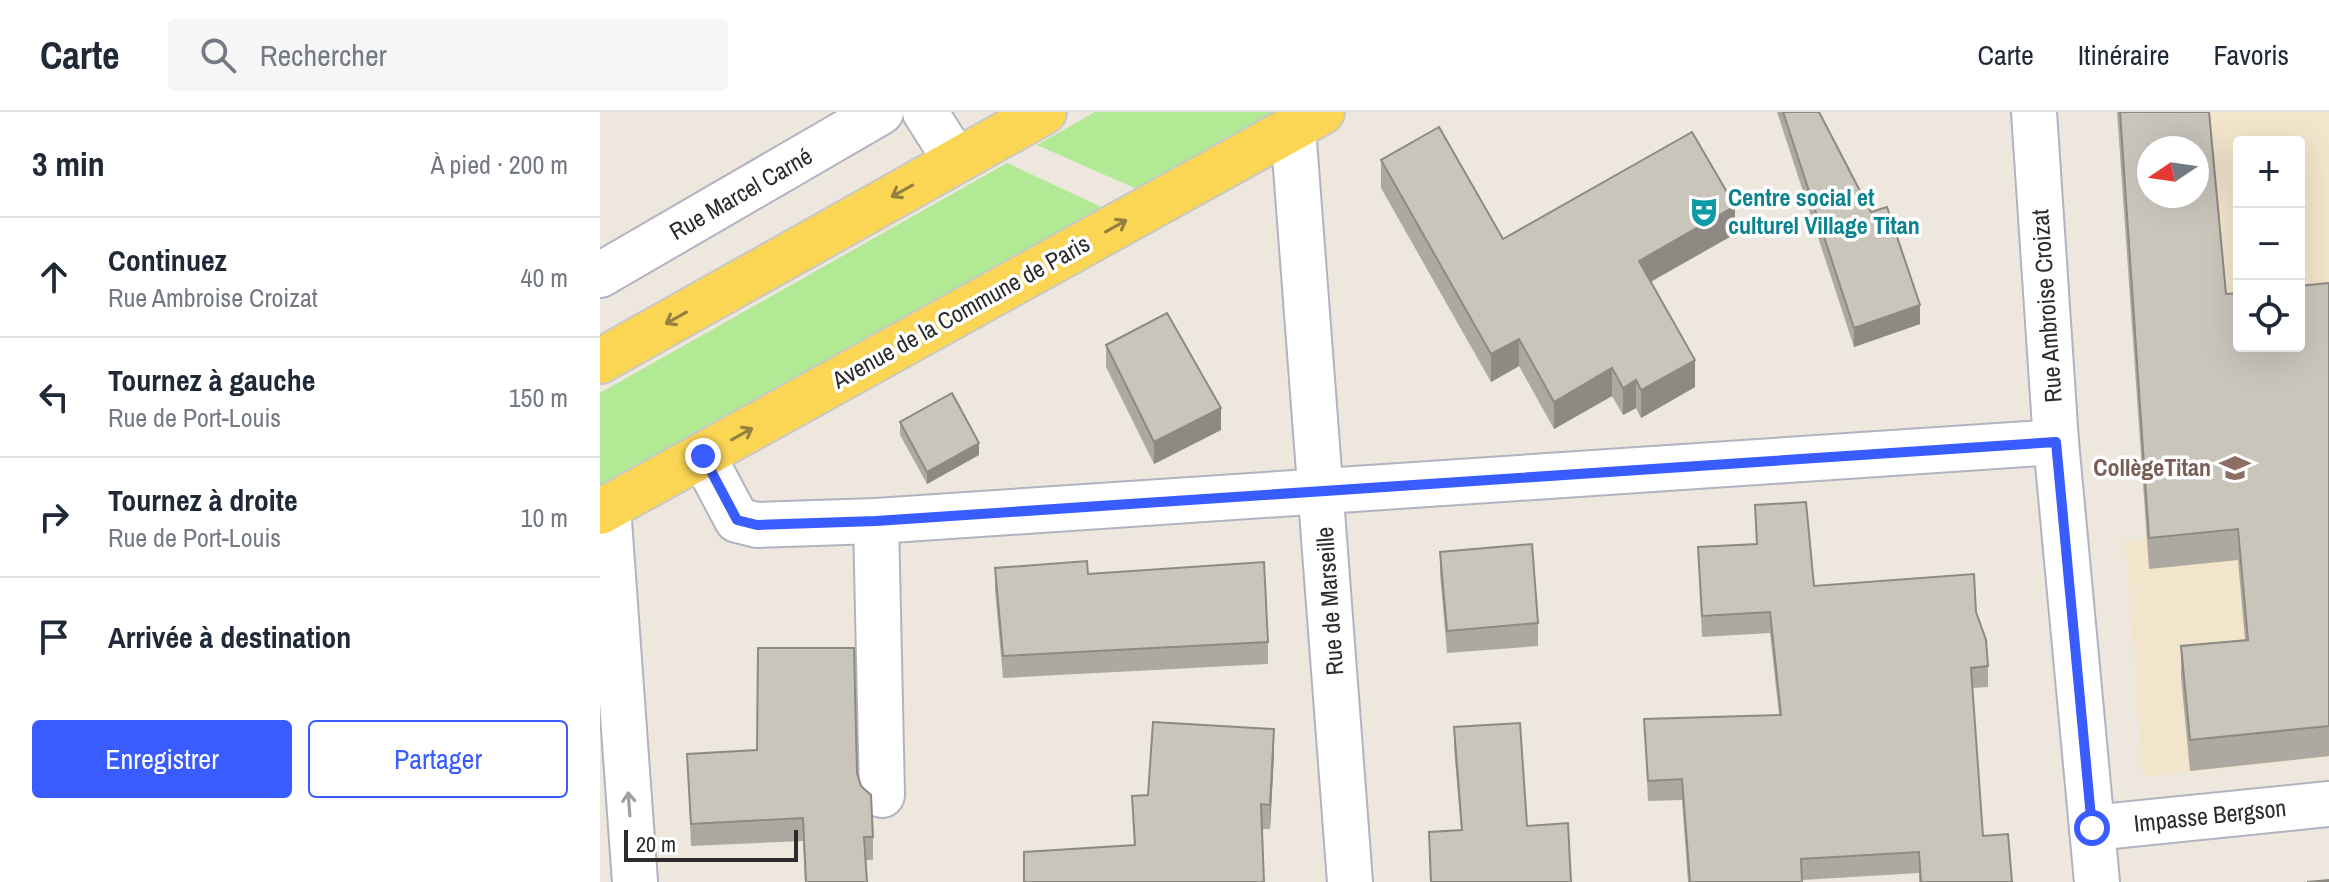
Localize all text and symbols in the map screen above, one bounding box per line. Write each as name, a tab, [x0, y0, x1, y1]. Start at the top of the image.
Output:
search box	[168, 19, 728, 91]
text: Carte	[40, 30, 120, 81]
icon: search	[196, 33, 240, 77]
text: Rechercher	[260, 35, 387, 75]
text: Carte	[1978, 36, 2034, 74]
text: Itinéraire	[2078, 36, 2170, 74]
text: Favoris	[2214, 36, 2289, 74]
north arrow	[2137, 136, 2209, 208]
map controls	[2233, 136, 2305, 352]
button: +	[2233, 136, 2305, 208]
street label: Rue Marcel Carné	[663, 139, 818, 247]
text: 3 min	[32, 141, 105, 187]
text: À pied · 200 m	[430, 147, 568, 182]
place label: Centre social et culturel Village Titan	[1728, 181, 1920, 241]
one-way arrow	[891, 183, 915, 199]
theatre icon: Centre social et culturel Village Titan	[1687, 195, 1721, 229]
street label: Rue Ambroise Croizat	[2023, 208, 2069, 404]
button: −	[2233, 208, 2305, 280]
one-way arrow	[1104, 218, 1127, 234]
street label: Avenue de la Commune de Paris	[825, 227, 1095, 396]
text: Continuez	[108, 240, 227, 280]
icon: ahead	[32, 255, 76, 299]
text: 40 m	[521, 260, 568, 295]
text: Rue Ambroise Croizat	[108, 280, 318, 315]
button: locate	[2233, 280, 2305, 352]
one-way arrow	[665, 311, 688, 327]
text: Tournez à gauche	[108, 360, 315, 400]
icon: left	[32, 375, 76, 419]
text: 150 m	[509, 380, 568, 415]
text: Rue de Port-Louis	[108, 400, 281, 435]
one-way arrow	[730, 426, 754, 441]
route end	[685, 438, 721, 474]
place label: CollègeTitan	[2093, 451, 2211, 483]
school or university icon: CollègeTitan	[2218, 451, 2252, 485]
text: Tournez à droite	[108, 480, 298, 520]
icon: right	[32, 495, 76, 539]
text: 10 m	[521, 500, 568, 535]
text: Rue de Port-Louis	[108, 520, 281, 555]
street label: Rue de Marseille	[1308, 526, 1350, 676]
icon: arrive	[32, 615, 76, 659]
text: Arrivée à destination	[108, 617, 351, 657]
button: Enregistrer	[32, 720, 292, 798]
button: Partager	[308, 720, 568, 798]
one-way arrow	[621, 791, 636, 818]
street label: Impasse Bergson	[2132, 791, 2288, 839]
route start	[2074, 810, 2110, 846]
scale bar	[624, 826, 798, 862]
text: 20 m	[636, 829, 676, 859]

